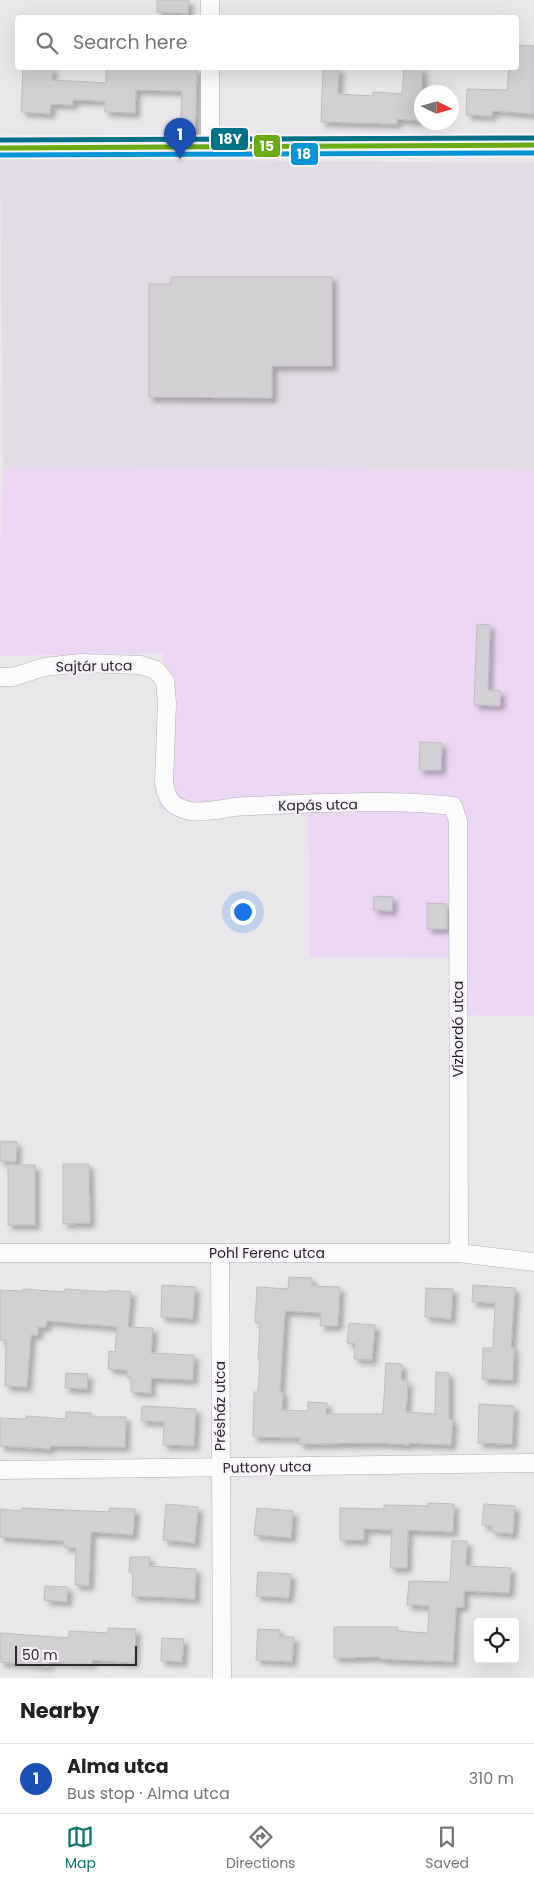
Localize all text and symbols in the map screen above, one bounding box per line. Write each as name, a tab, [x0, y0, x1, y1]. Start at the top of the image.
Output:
search box	[15, 15, 519, 70]
icon: search	[33, 29, 61, 57]
text: Search here	[73, 29, 187, 56]
north arrow	[414, 85, 459, 130]
pin: 1	[164, 118, 196, 159]
line badge: 18Y	[210, 127, 249, 151]
text: 18Y	[218, 129, 242, 149]
line badge: 15	[253, 134, 281, 158]
text: 15	[260, 136, 274, 156]
line badge: 18	[290, 142, 319, 166]
text: 18	[297, 144, 311, 164]
street label: Sajtár utca	[55, 655, 133, 677]
street label: Kapás utca	[278, 794, 358, 816]
your location	[230, 899, 256, 925]
street label: Vízhordó utca	[448, 981, 468, 1077]
street label: Pohl Ferenc utca	[209, 1243, 325, 1263]
street label: Présház utca	[210, 1361, 230, 1451]
street label: Puttony utca	[222, 1456, 312, 1478]
map controls	[474, 1618, 519, 1663]
button: locate	[474, 1618, 519, 1663]
scale bar	[15, 1643, 138, 1666]
text: 50 m	[22, 1645, 58, 1665]
text: Nearby	[20, 1696, 100, 1725]
text: Alma utca	[67, 1753, 169, 1780]
text: 1	[33, 1767, 39, 1790]
text: 310 m	[469, 1767, 514, 1790]
text: Bus stop · Alma utca	[67, 1782, 230, 1805]
tab: Map	[65, 1823, 96, 1874]
tab: Directions	[226, 1823, 295, 1874]
tab: Saved	[425, 1823, 469, 1874]

